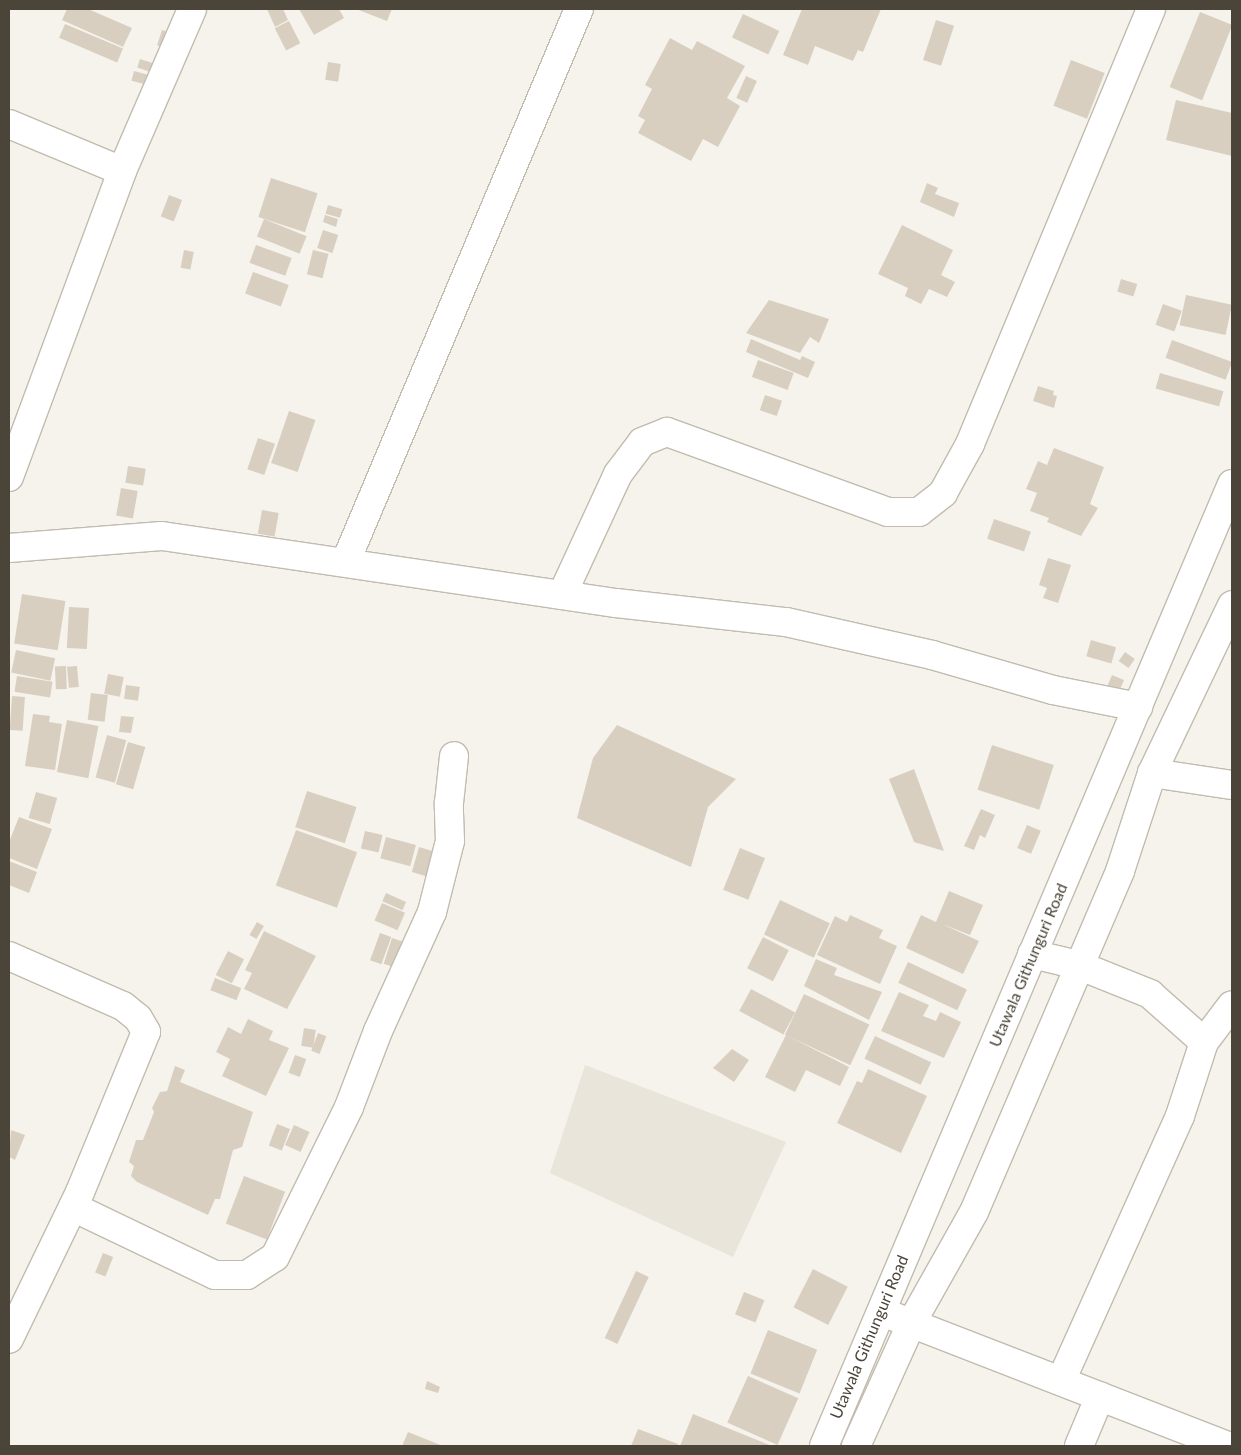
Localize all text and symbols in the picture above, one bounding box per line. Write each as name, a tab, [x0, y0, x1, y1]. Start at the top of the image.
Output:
street label: Utawala Githunguri Road	[985, 880, 1071, 1050]
street label: Utawala Githunguri Road	[826, 1252, 912, 1422]

